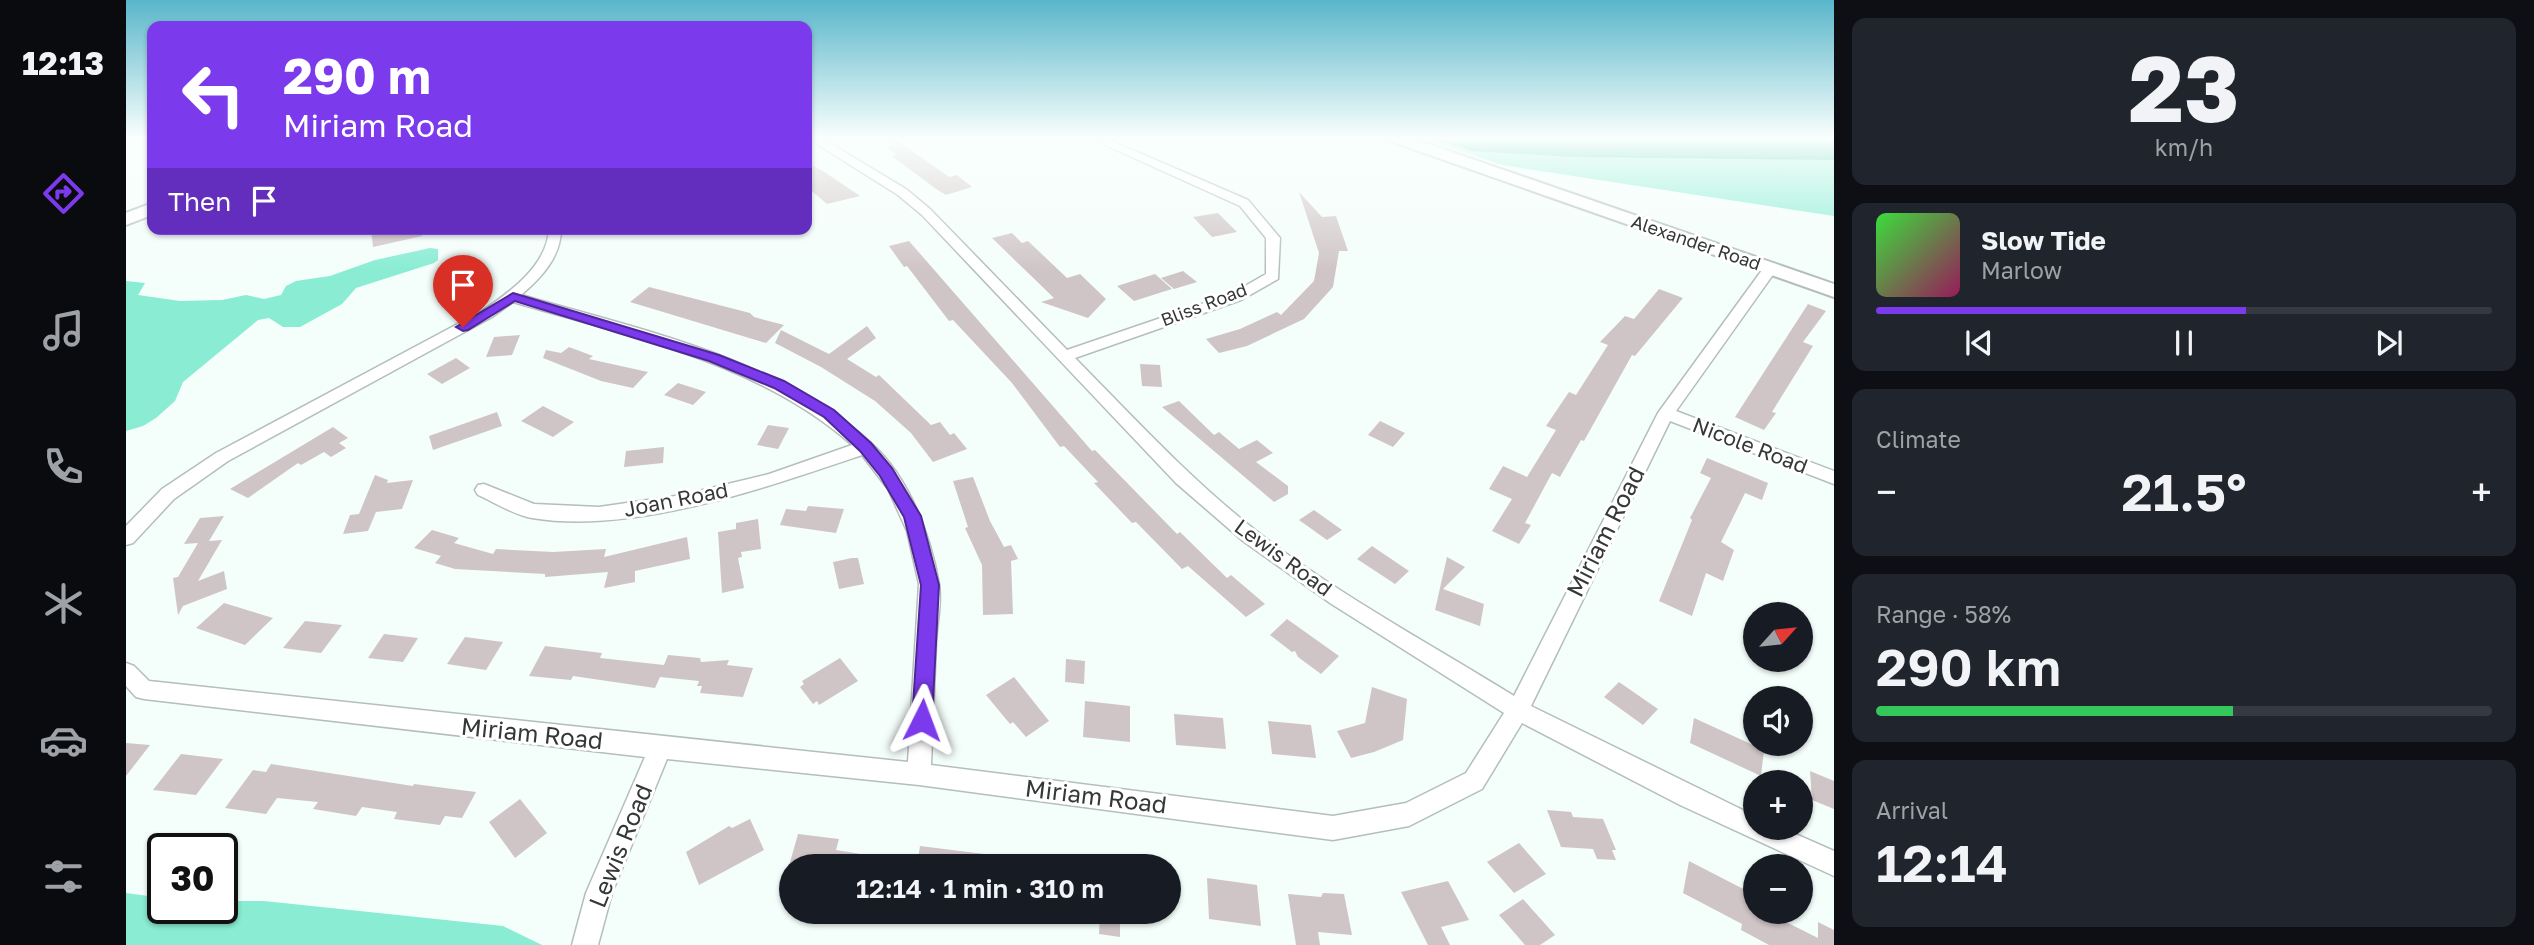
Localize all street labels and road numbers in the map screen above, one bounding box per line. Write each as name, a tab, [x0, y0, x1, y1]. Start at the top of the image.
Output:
street label: Alexander Road	[1629, 210, 1764, 275]
street label: Bliss Road	[1158, 278, 1250, 331]
street label: Nicole Road	[1689, 411, 1812, 479]
street label: Miriam Road	[1559, 461, 1650, 601]
street label: Joan Road	[621, 476, 730, 522]
street label: Lewis Road	[1230, 513, 1337, 601]
street label: Miriam Road	[460, 711, 605, 754]
street label: Miriam Road	[1024, 772, 1169, 819]
street label: Lewis Road	[582, 780, 657, 911]

